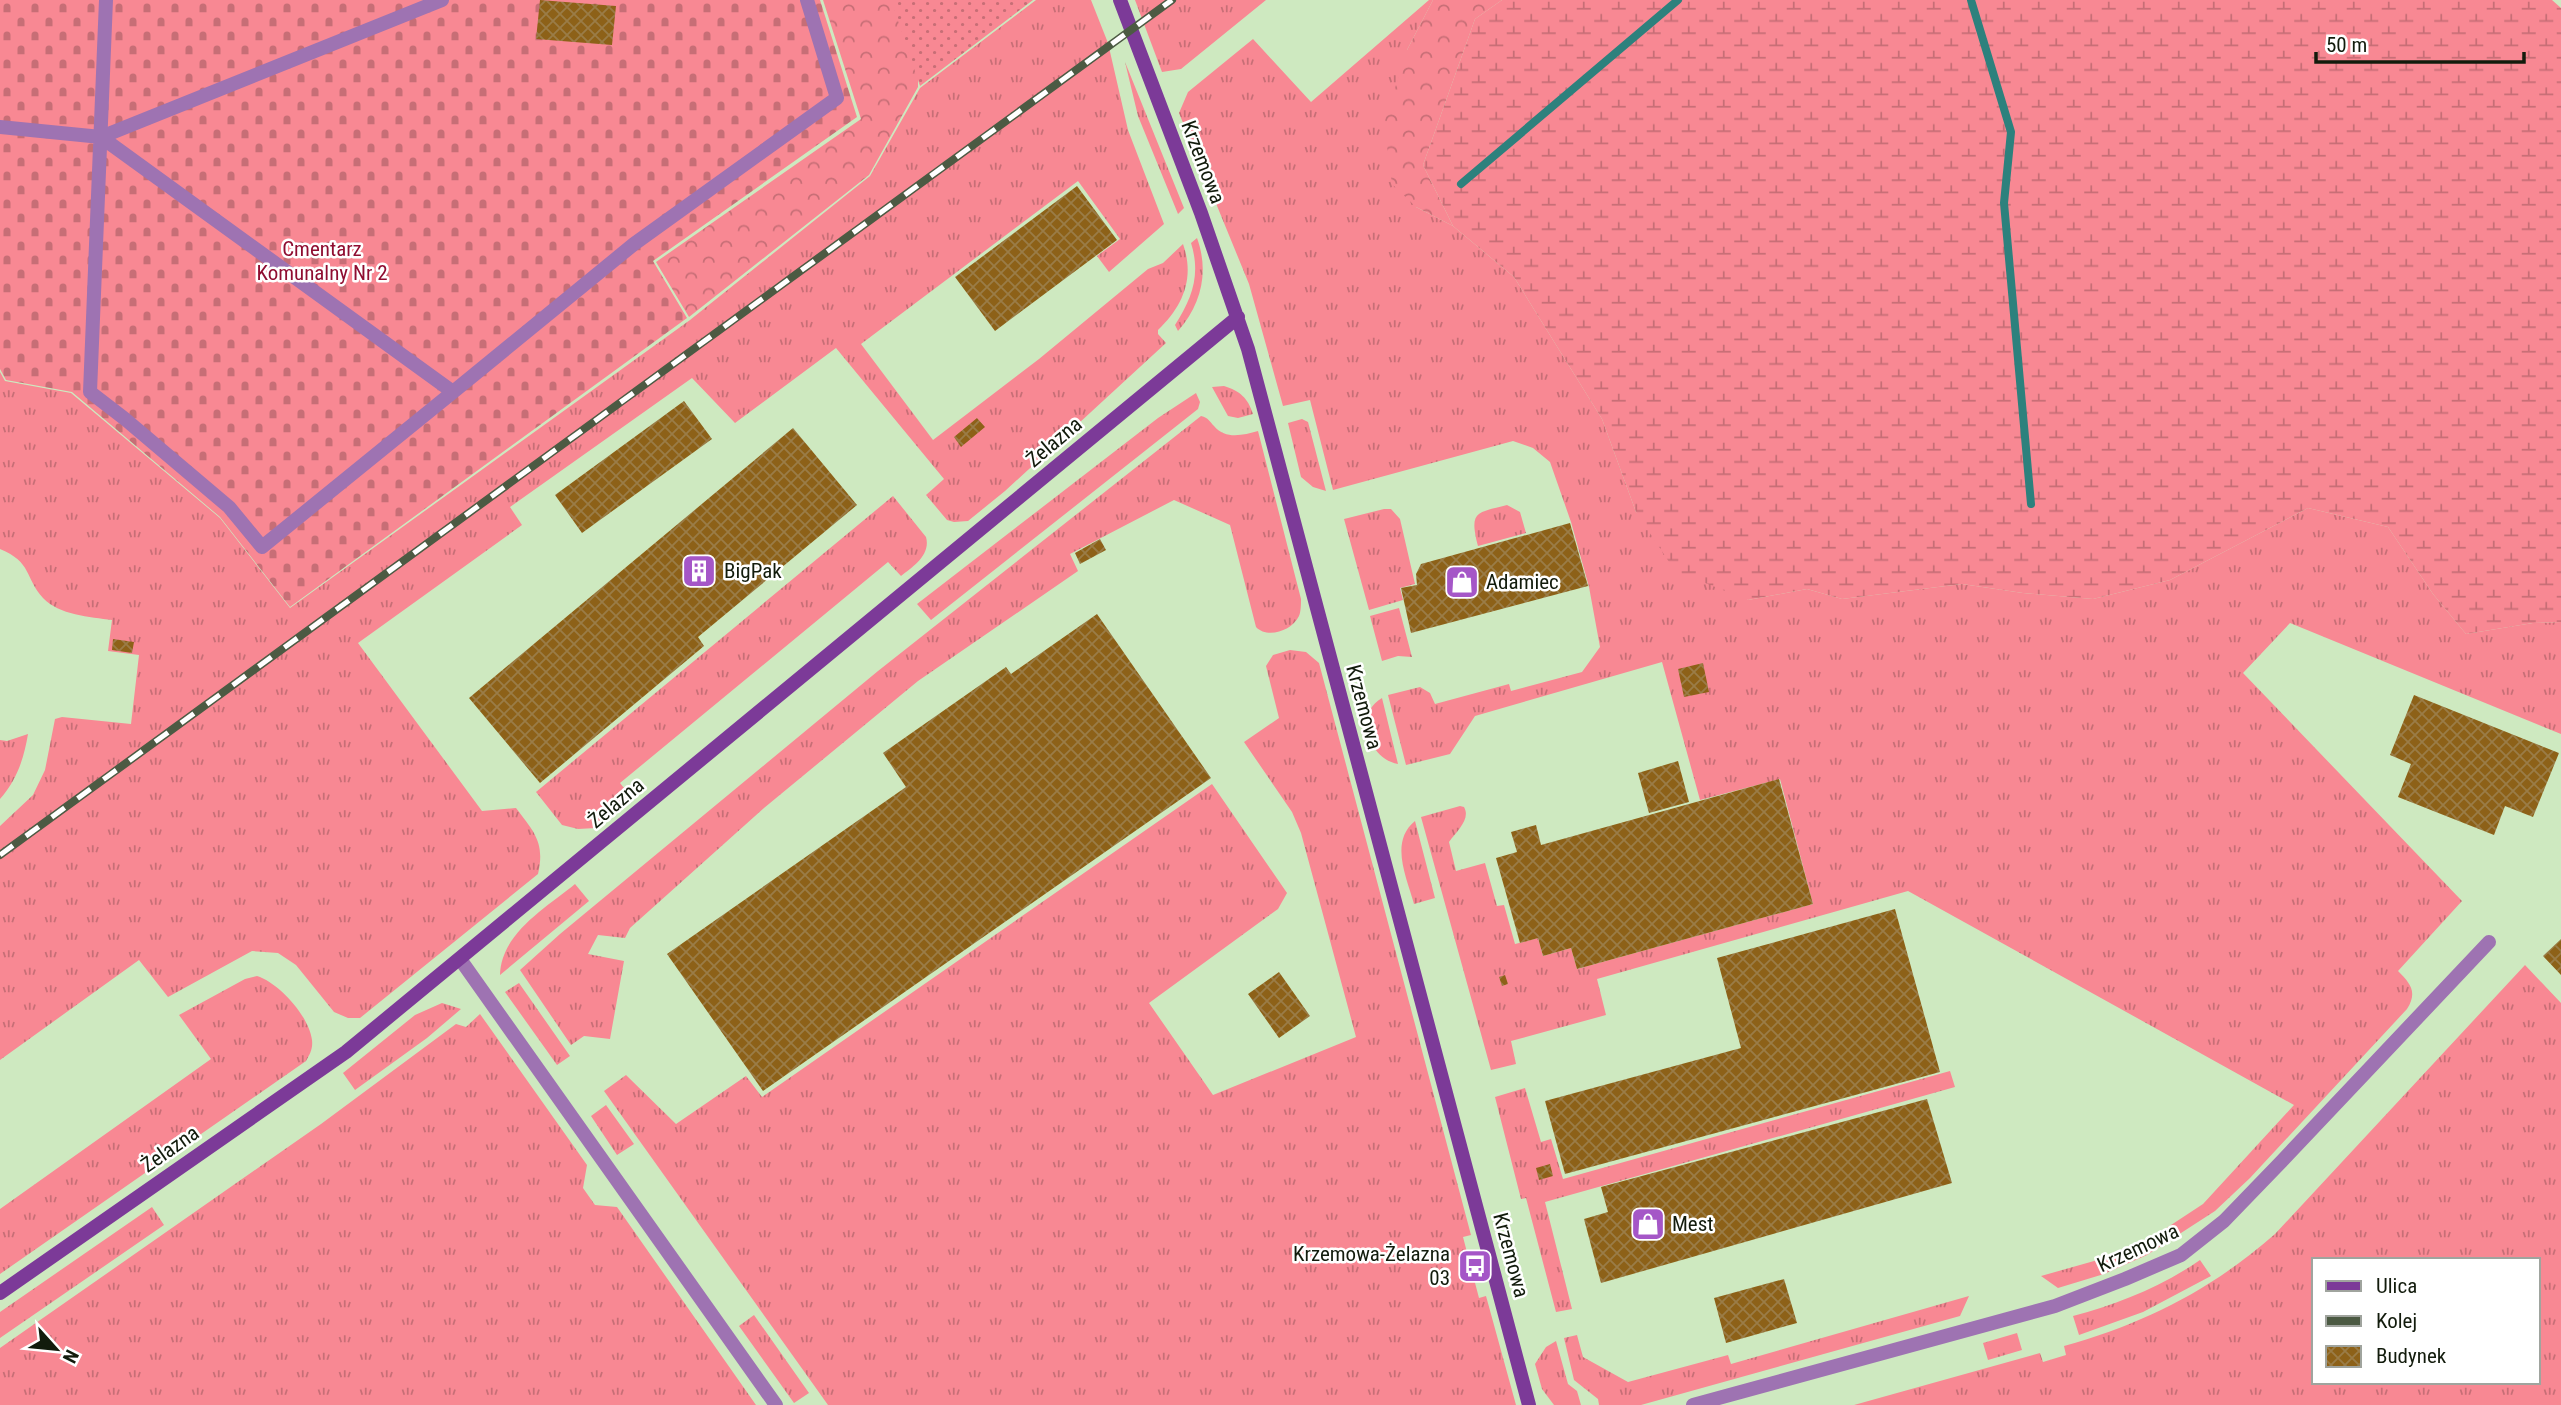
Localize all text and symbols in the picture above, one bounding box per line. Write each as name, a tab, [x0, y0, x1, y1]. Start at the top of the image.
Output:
scale bar	[2316, 21, 2524, 65]
text: 50 m	[2326, 33, 2367, 57]
street label: Krzemowa	[1176, 117, 1230, 207]
park label: Cmentarz Komunalny Nr 2	[256, 237, 388, 285]
street label: Żelazna	[1021, 412, 1087, 472]
building icon: BigPak	[680, 552, 718, 590]
place label: BigPak	[724, 559, 782, 583]
shop icon: Adamiec	[1443, 563, 1481, 601]
place label: Adamiec	[1486, 570, 1559, 594]
street label: Krzemowa	[1341, 662, 1387, 752]
street label: Żelazna	[583, 773, 649, 833]
street label: Żelazna	[137, 1121, 203, 1177]
shop icon: Mest	[1629, 1205, 1667, 1243]
street label: Krzemowa	[1488, 1210, 1534, 1300]
place label: Mest	[1672, 1212, 1714, 1236]
street label: Krzemowa	[2094, 1219, 2182, 1277]
place label: Krzemowa-Żelazna 03	[1293, 1242, 1450, 1290]
bus stop icon: Krzemowa-Żelazna 03	[1456, 1247, 1494, 1285]
legend	[2312, 1258, 2540, 1384]
text: Ulica	[2376, 1274, 2417, 1298]
text: Kolej	[2376, 1309, 2417, 1333]
north arrow	[21, 1314, 91, 1384]
text: Budynek	[2376, 1344, 2447, 1368]
text: N	[58, 1346, 84, 1367]

